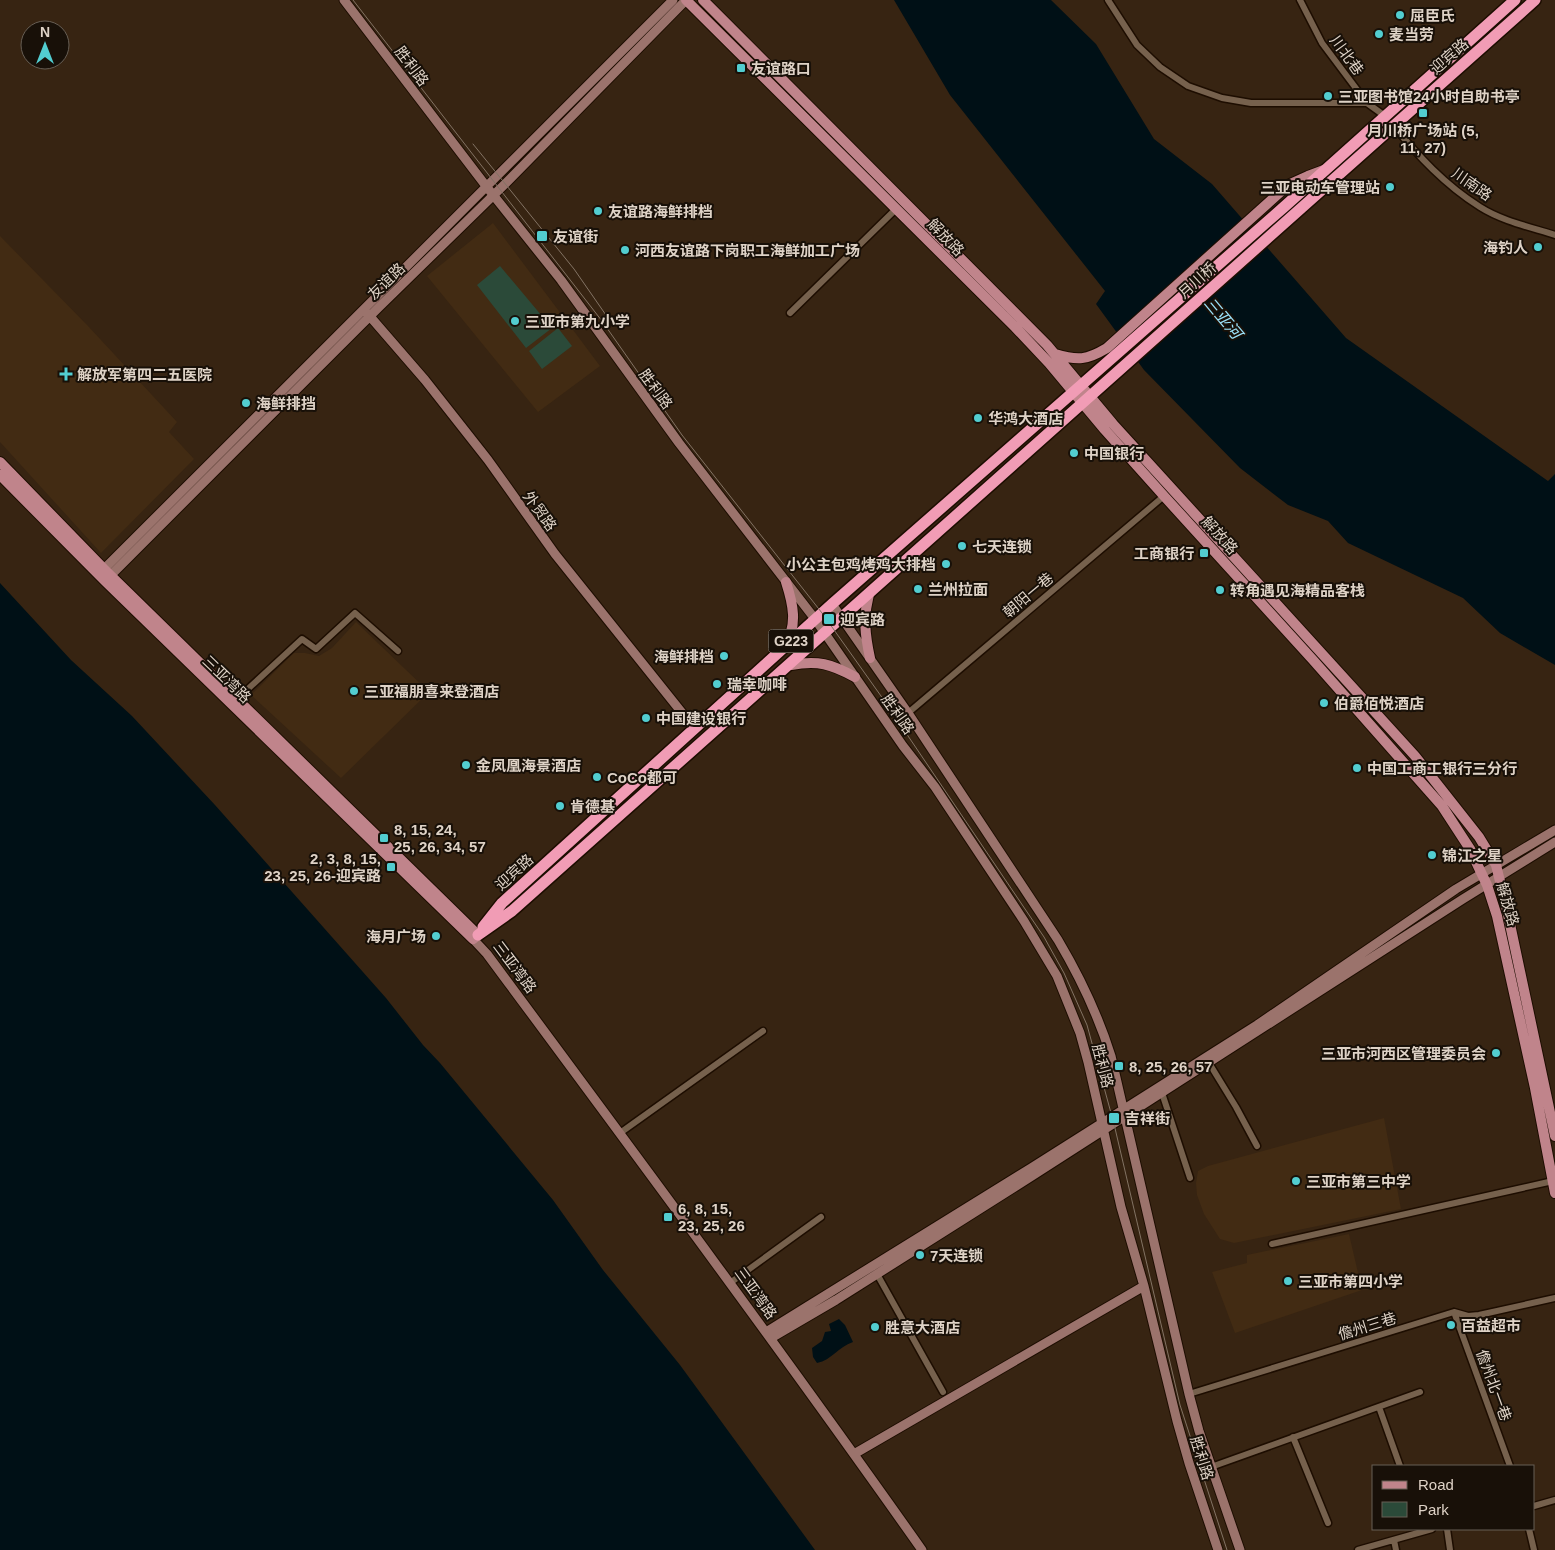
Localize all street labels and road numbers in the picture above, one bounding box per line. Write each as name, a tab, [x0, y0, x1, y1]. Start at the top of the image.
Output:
street label: 川北巷	[1327, 32, 1367, 78]
street label: 迎宾路	[1426, 35, 1472, 77]
street label: 胜利路	[392, 43, 432, 89]
street label: 川南路	[1449, 164, 1495, 204]
street label: 解放路	[924, 215, 968, 259]
street label: 友谊路	[364, 259, 408, 303]
street label: 月川桥	[1175, 259, 1219, 301]
street label: 胜利路	[636, 366, 676, 412]
street label: 外贸路	[520, 488, 560, 534]
street label: 解放路	[1199, 513, 1241, 557]
street label: 朝阳一巷	[1000, 569, 1056, 621]
road number: G223	[768, 630, 814, 652]
street label: 三亚湾路	[200, 652, 254, 706]
street label: 胜利路	[878, 691, 918, 737]
street label: 迎宾路	[492, 851, 536, 893]
street label: 解放路	[1494, 880, 1522, 928]
street label: 三亚湾路	[490, 938, 540, 996]
street label: 胜利路	[1089, 1042, 1117, 1090]
street label: 三亚湾路	[731, 1264, 781, 1322]
street label: 儋州三巷	[1336, 1309, 1398, 1343]
street label: 儋州北一巷	[1473, 1347, 1515, 1423]
street label: 胜利路	[1187, 1434, 1217, 1482]

